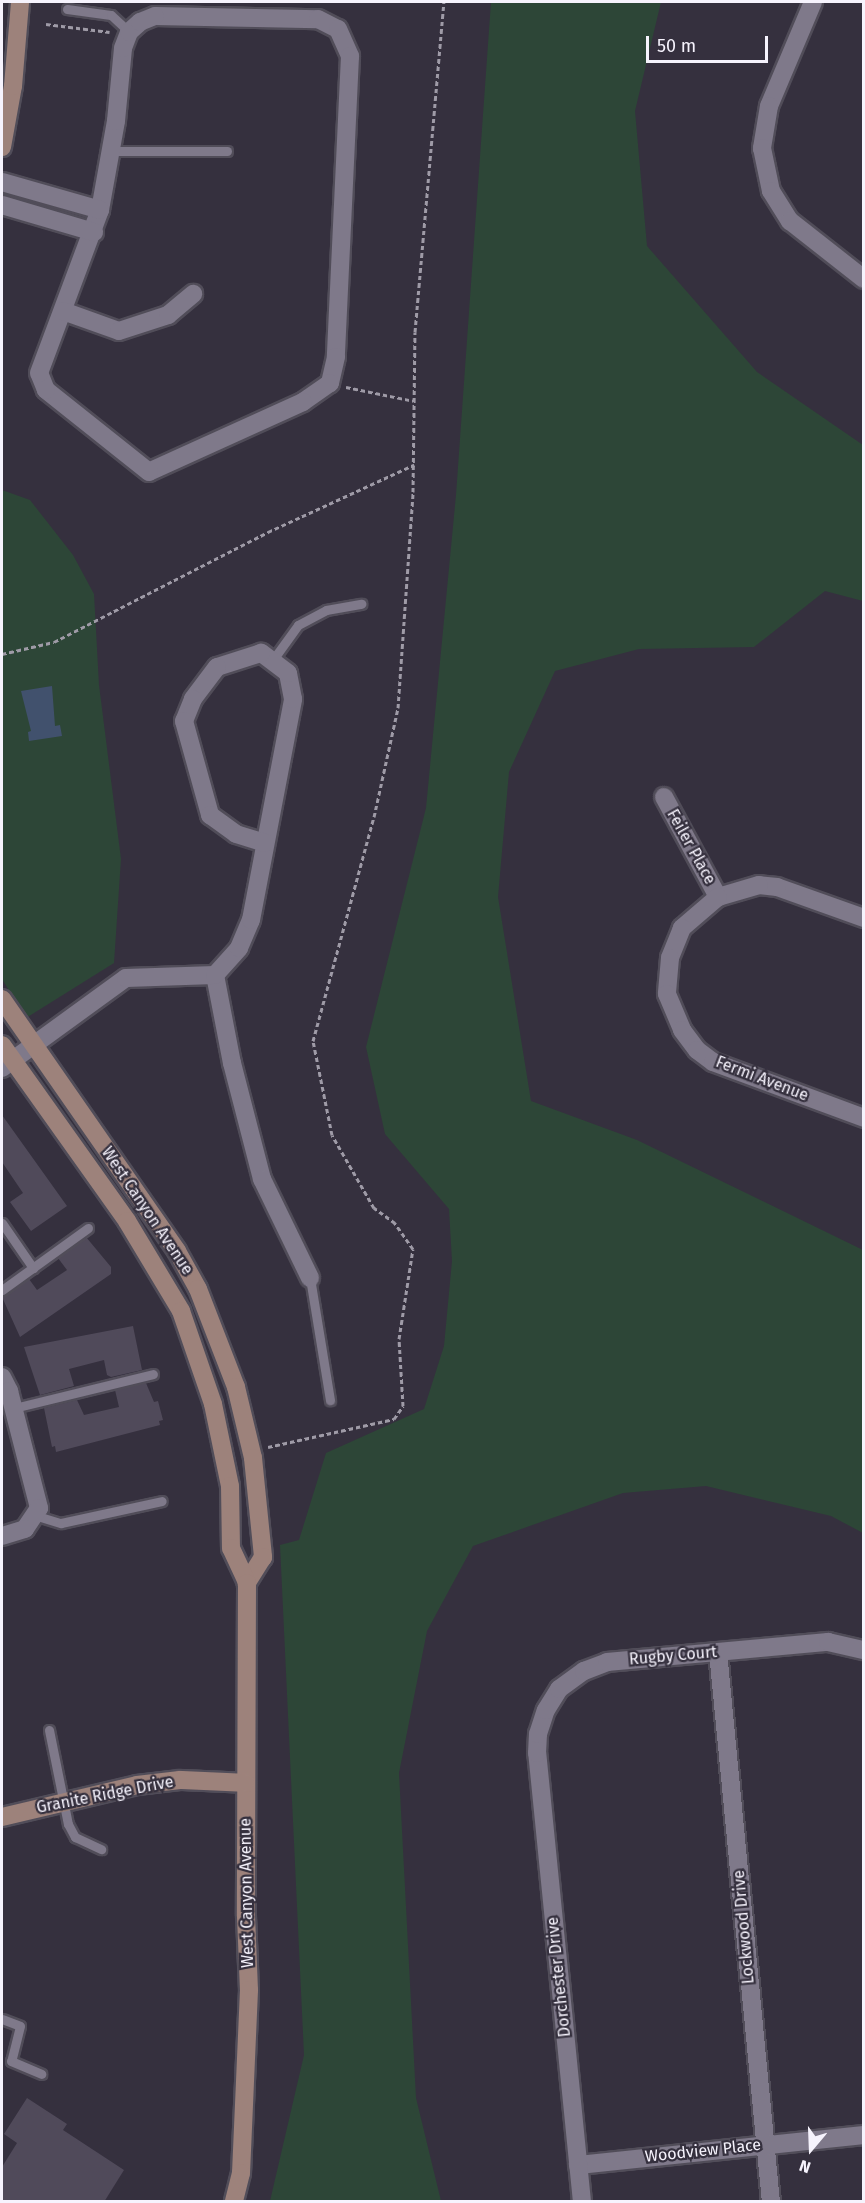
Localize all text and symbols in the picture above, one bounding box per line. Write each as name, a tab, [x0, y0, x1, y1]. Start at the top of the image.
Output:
scale bar	[649, 24, 770, 62]
text: 50 m	[657, 35, 696, 57]
street label: Feiler Place	[663, 806, 719, 888]
street label: Fermi Avenue	[713, 1053, 811, 1105]
street label: West Canyon Avenue	[97, 1143, 197, 1279]
street label: Rugby Court	[628, 1643, 718, 1669]
street label: Granite Ridge Drive	[35, 1772, 175, 1818]
street label: West Canyon Avenue	[236, 1818, 258, 1968]
street label: Lockwood Drive	[729, 1869, 759, 1985]
street label: Dorchester Drive	[543, 1916, 575, 2038]
north arrow	[781, 2119, 841, 2179]
street label: Woodview Place	[644, 2135, 762, 2167]
text: N	[797, 2156, 813, 2177]

